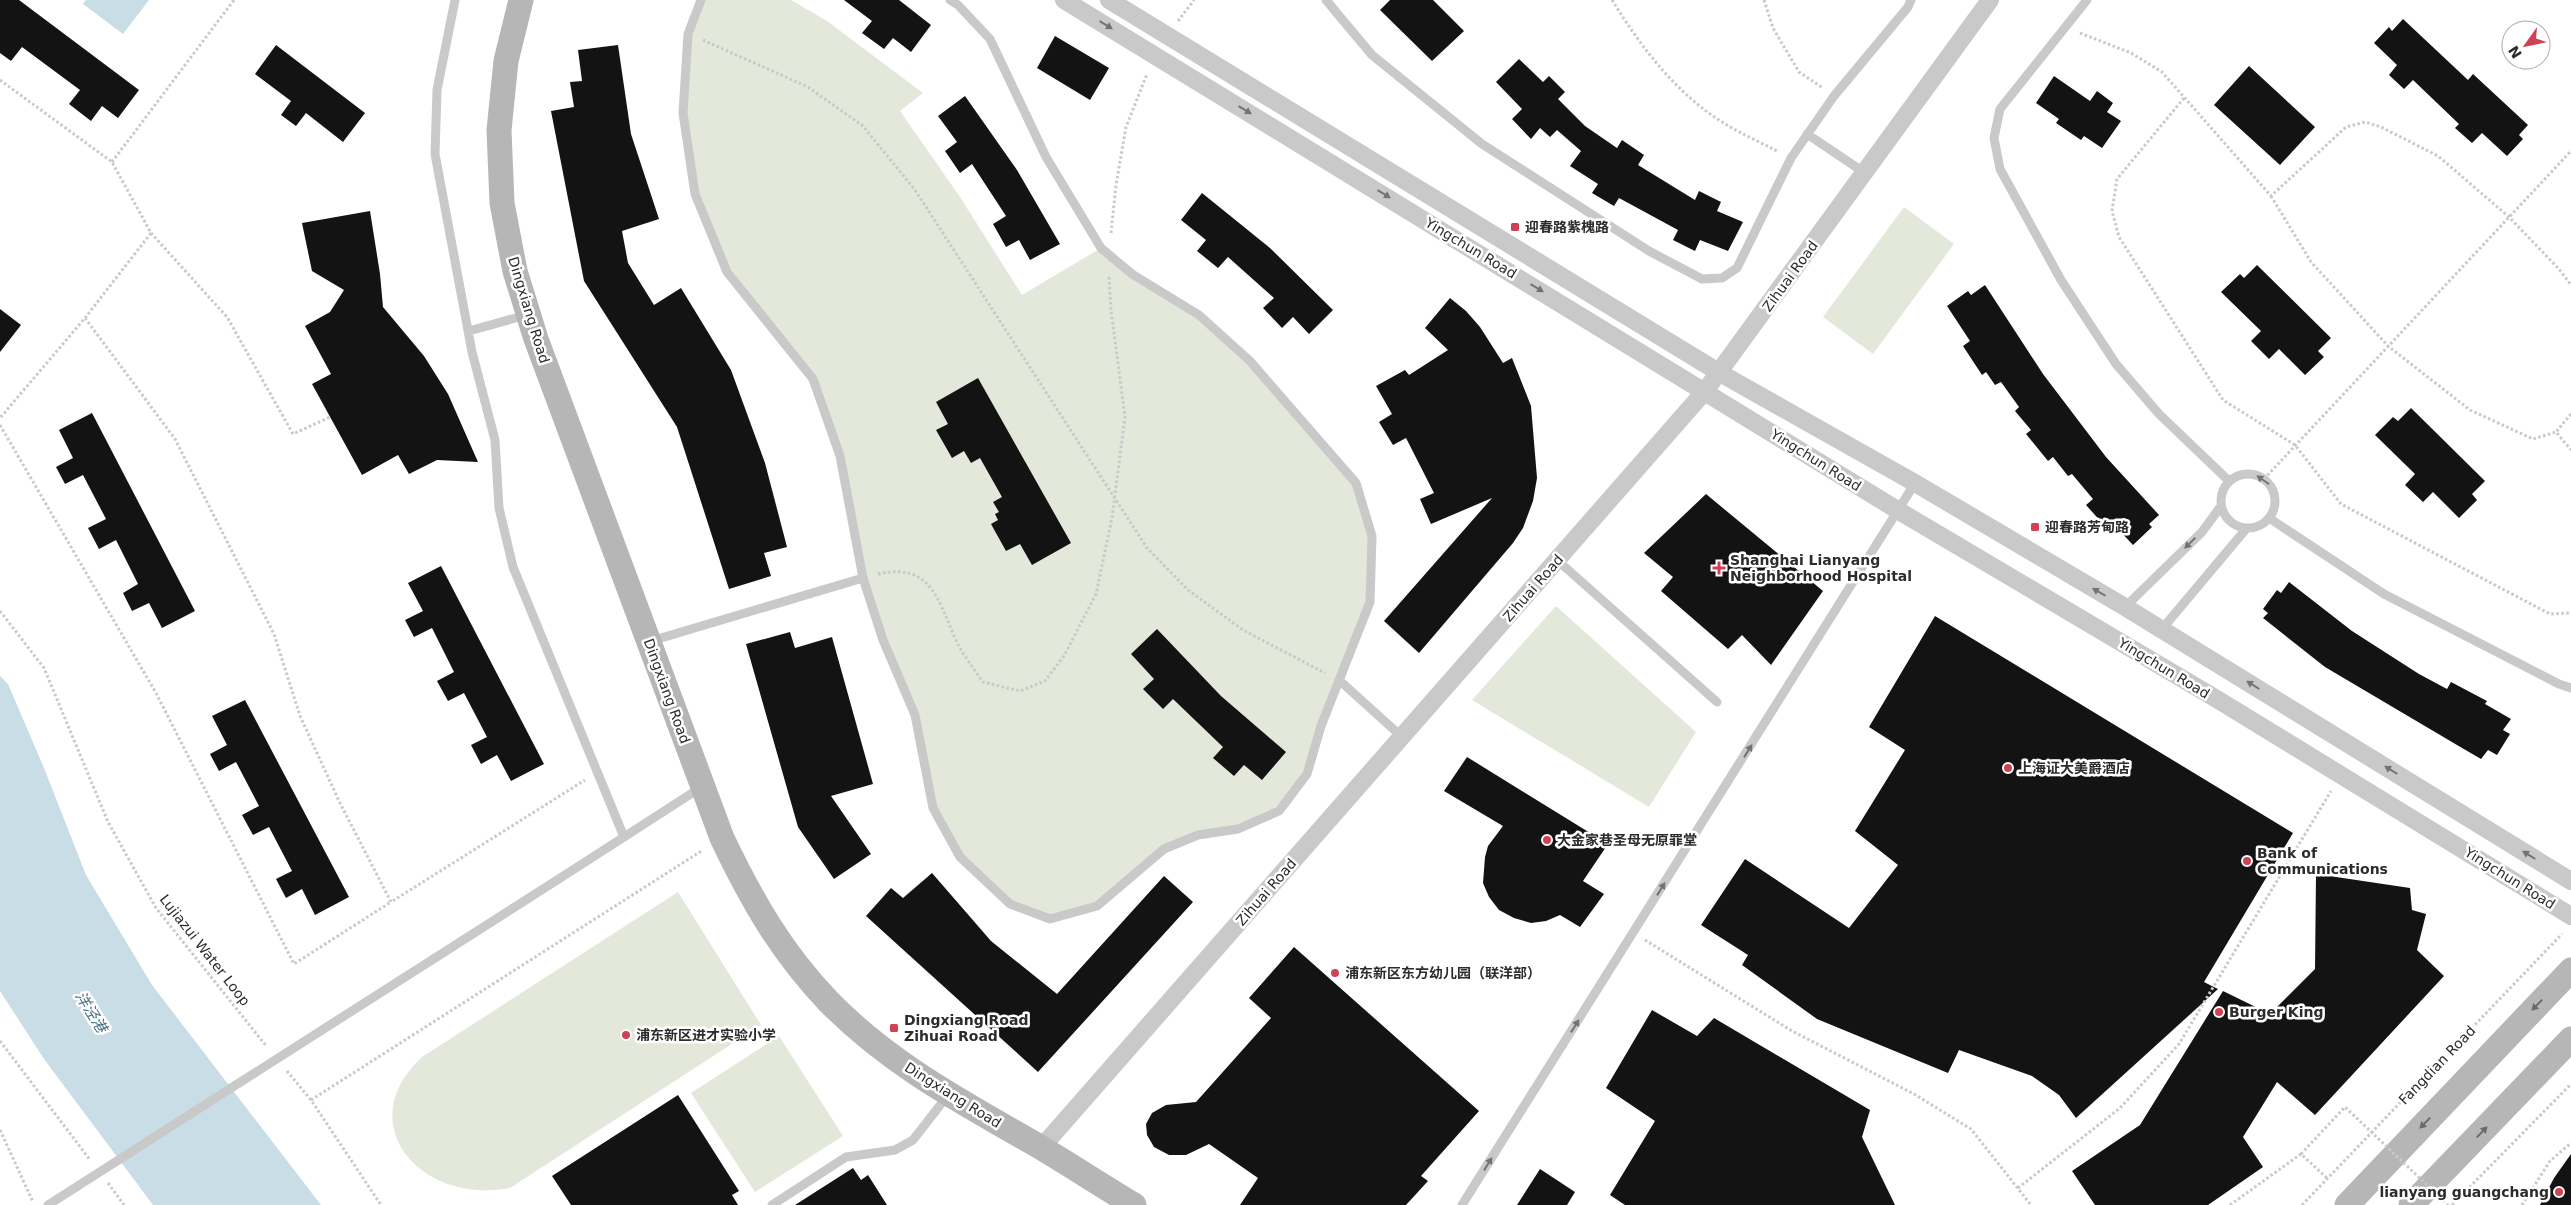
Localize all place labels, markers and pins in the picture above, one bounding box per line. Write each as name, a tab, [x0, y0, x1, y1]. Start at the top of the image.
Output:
place label: 迎春路紫槐路	[1525, 219, 1609, 235]
marker: 迎春路紫槐路	[1509, 221, 1521, 233]
place label: 迎春路芳甸路	[2045, 519, 2129, 535]
marker: 迎春路芳甸路	[2029, 521, 2041, 533]
place label: Shanghai Lianyang Neighborhood Hospital	[1730, 552, 1912, 584]
marker: Shanghai Lianyang Neighborhood Hospital	[1712, 561, 1726, 575]
place label: 上海证大美爵酒店	[2018, 760, 2130, 776]
marker: 上海证大美爵酒店	[2002, 762, 2014, 774]
place label: 大金家巷圣母无原罪堂	[1557, 832, 1697, 848]
marker: 大金家巷圣母无原罪堂	[1541, 834, 1553, 846]
place label: Bank of Communications	[2257, 845, 2388, 877]
marker: Bank of Communications	[2241, 855, 2253, 867]
place label: 浦东新区东方幼儿园（联洋部）	[1345, 965, 1541, 981]
marker: 浦东新区东方幼儿园（联洋部）	[1329, 967, 1341, 979]
place label: Burger King	[2229, 1004, 2323, 1020]
marker: Burger King	[2213, 1006, 2225, 1018]
place label: Dingxiang Road Zihuai Road	[904, 1012, 1028, 1044]
marker: Dingxiang Road Zihuai Road	[888, 1022, 900, 1034]
place label: 浦东新区进才实验小学	[636, 1027, 776, 1043]
marker: 浦东新区进才实验小学	[620, 1029, 632, 1041]
place label: lianyang guangchang	[2379, 1184, 2549, 1200]
marker: lianyang guangchang	[2553, 1186, 2565, 1198]

